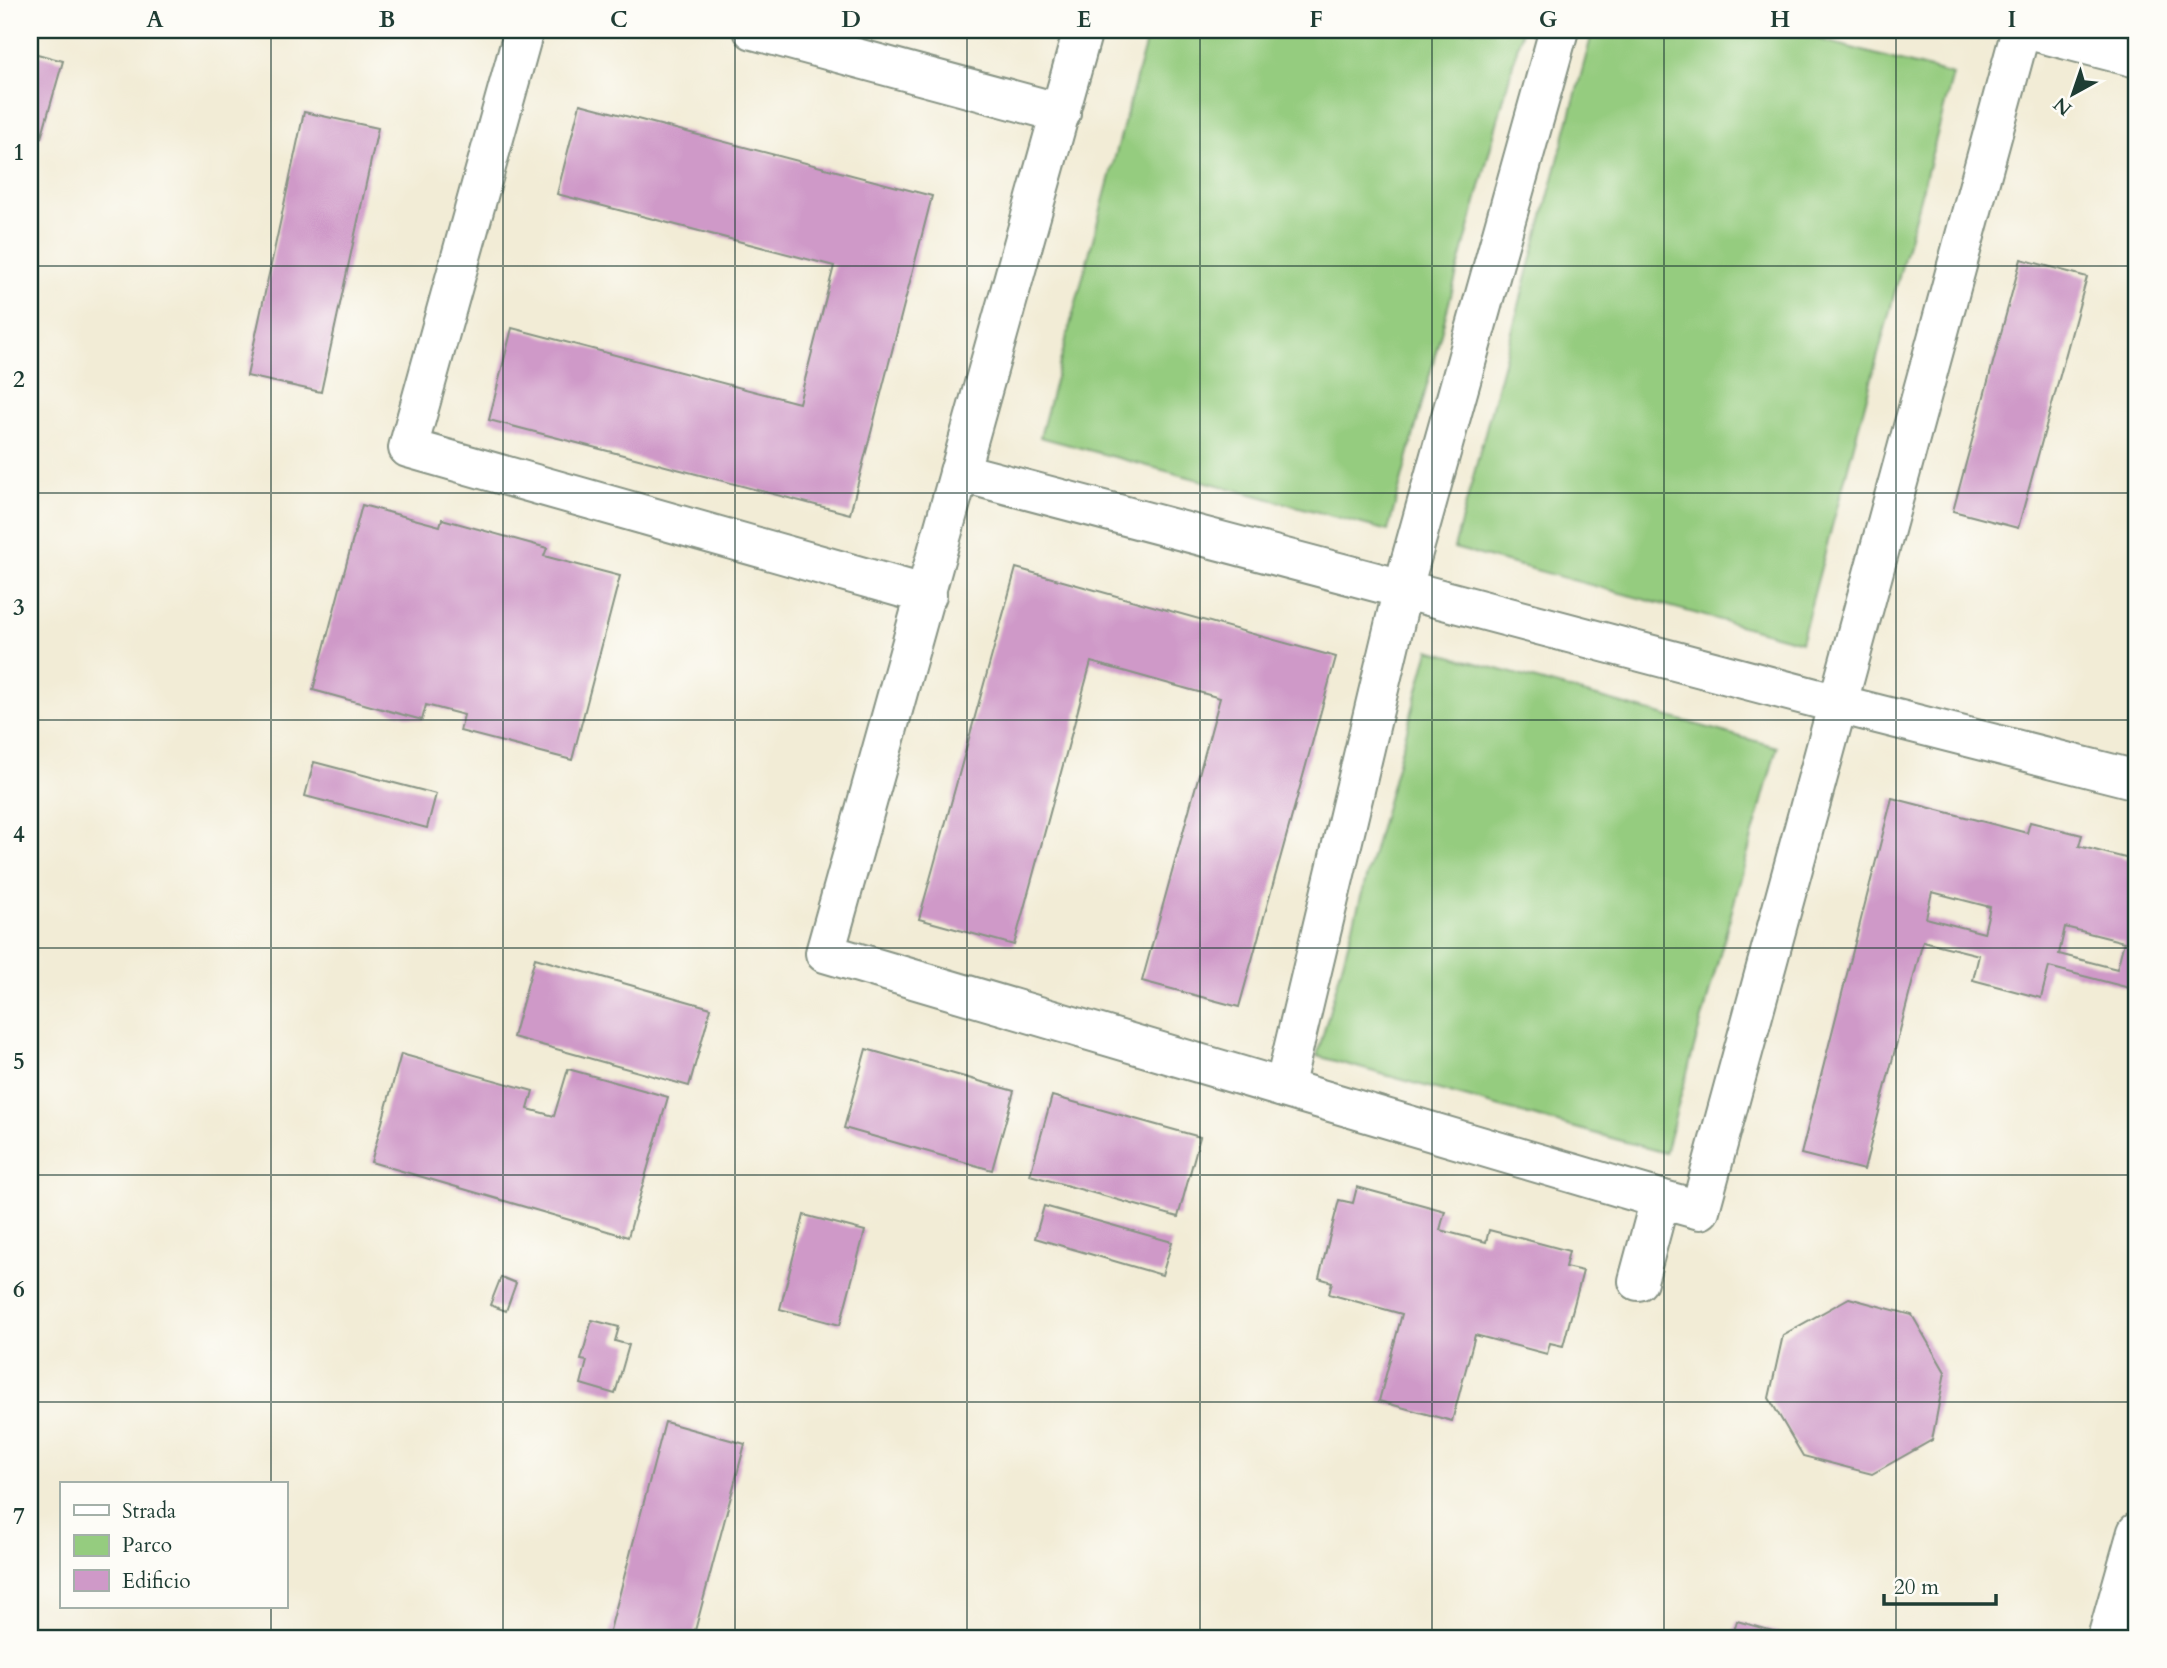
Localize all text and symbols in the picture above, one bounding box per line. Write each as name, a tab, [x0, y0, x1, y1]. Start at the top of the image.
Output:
text: A	[146, 4, 164, 35]
text: B	[379, 4, 395, 35]
text: C	[610, 4, 628, 35]
text: D	[841, 4, 861, 35]
text: E	[1077, 4, 1091, 35]
text: F	[1309, 4, 1323, 35]
text: G	[1539, 4, 1558, 35]
text: H	[1770, 4, 1790, 35]
text: I	[2008, 4, 2016, 35]
north arrow	[2038, 60, 2108, 130]
text: N	[2048, 91, 2077, 122]
text: 1	[13, 137, 25, 168]
text: 2	[13, 364, 25, 395]
text: 3	[13, 592, 25, 623]
text: 4	[13, 819, 25, 850]
text: 5	[13, 1046, 25, 1077]
text: 6	[13, 1274, 25, 1305]
legend	[60, 1482, 287, 1608]
text: Strada	[122, 1497, 176, 1526]
text: 7	[13, 1501, 25, 1532]
text: Parco	[122, 1531, 172, 1560]
scale bar	[1884, 1563, 1996, 1607]
text: Edificio	[122, 1567, 191, 1596]
text: 20 m	[1894, 1573, 1939, 1602]

